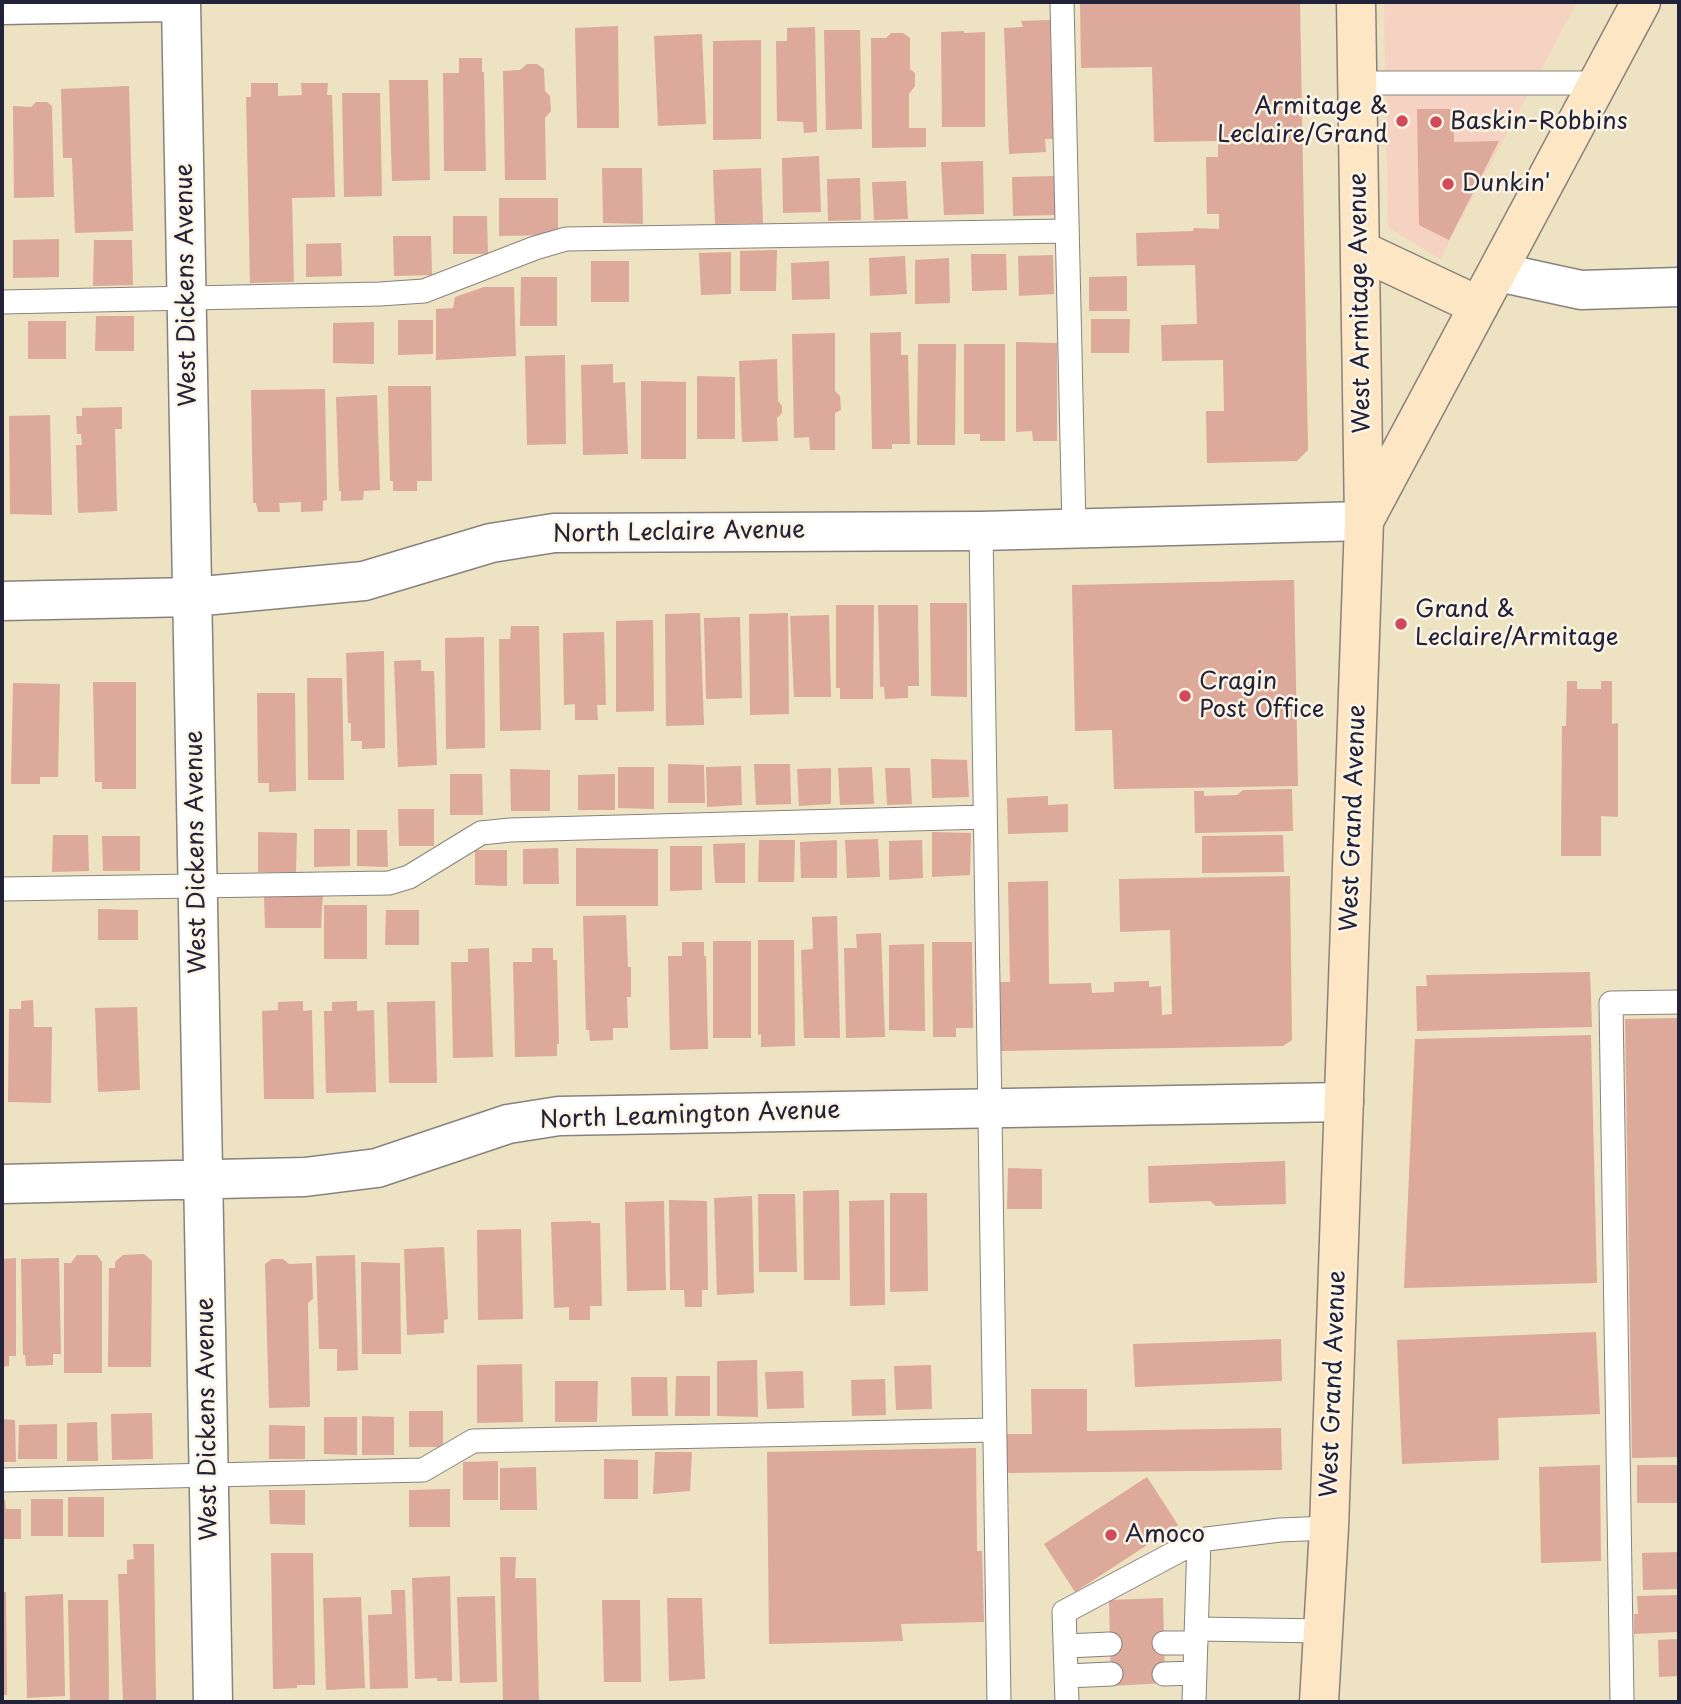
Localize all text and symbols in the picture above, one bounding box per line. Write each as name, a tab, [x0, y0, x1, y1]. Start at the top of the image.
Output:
place label: Armitage & Leclaire/Grand	[1217, 93, 1388, 149]
place label: Baskin-Robbins	[1450, 108, 1628, 136]
marker: Armitage & Leclaire/Grand	[1394, 113, 1410, 129]
marker: Baskin-Robbins	[1428, 114, 1444, 130]
street label: West Dickens Avenue	[170, 163, 204, 407]
place label: Dunkin'	[1462, 170, 1550, 198]
street label: West Armitage Avenue	[1344, 172, 1378, 434]
marker: Dunkin'	[1440, 176, 1456, 192]
street label: North Leclaire Avenue	[553, 516, 805, 550]
place label: Grand & Leclaire/Armitage	[1415, 596, 1618, 652]
marker: Grand & Leclaire/Armitage	[1393, 616, 1409, 632]
place label: Cragin Post Office	[1199, 668, 1325, 724]
marker: Cragin Post Office	[1177, 688, 1193, 704]
street label: West Grand Avenue	[1336, 704, 1372, 932]
street label: West Dickens Avenue	[180, 730, 214, 974]
street label: North Leamington Avenue	[539, 1096, 841, 1136]
street label: West Grand Avenue	[1316, 1270, 1352, 1498]
street label: West Dickens Avenue	[191, 1297, 225, 1541]
place label: Amoco	[1125, 1521, 1205, 1549]
marker: Amoco	[1103, 1527, 1119, 1543]

